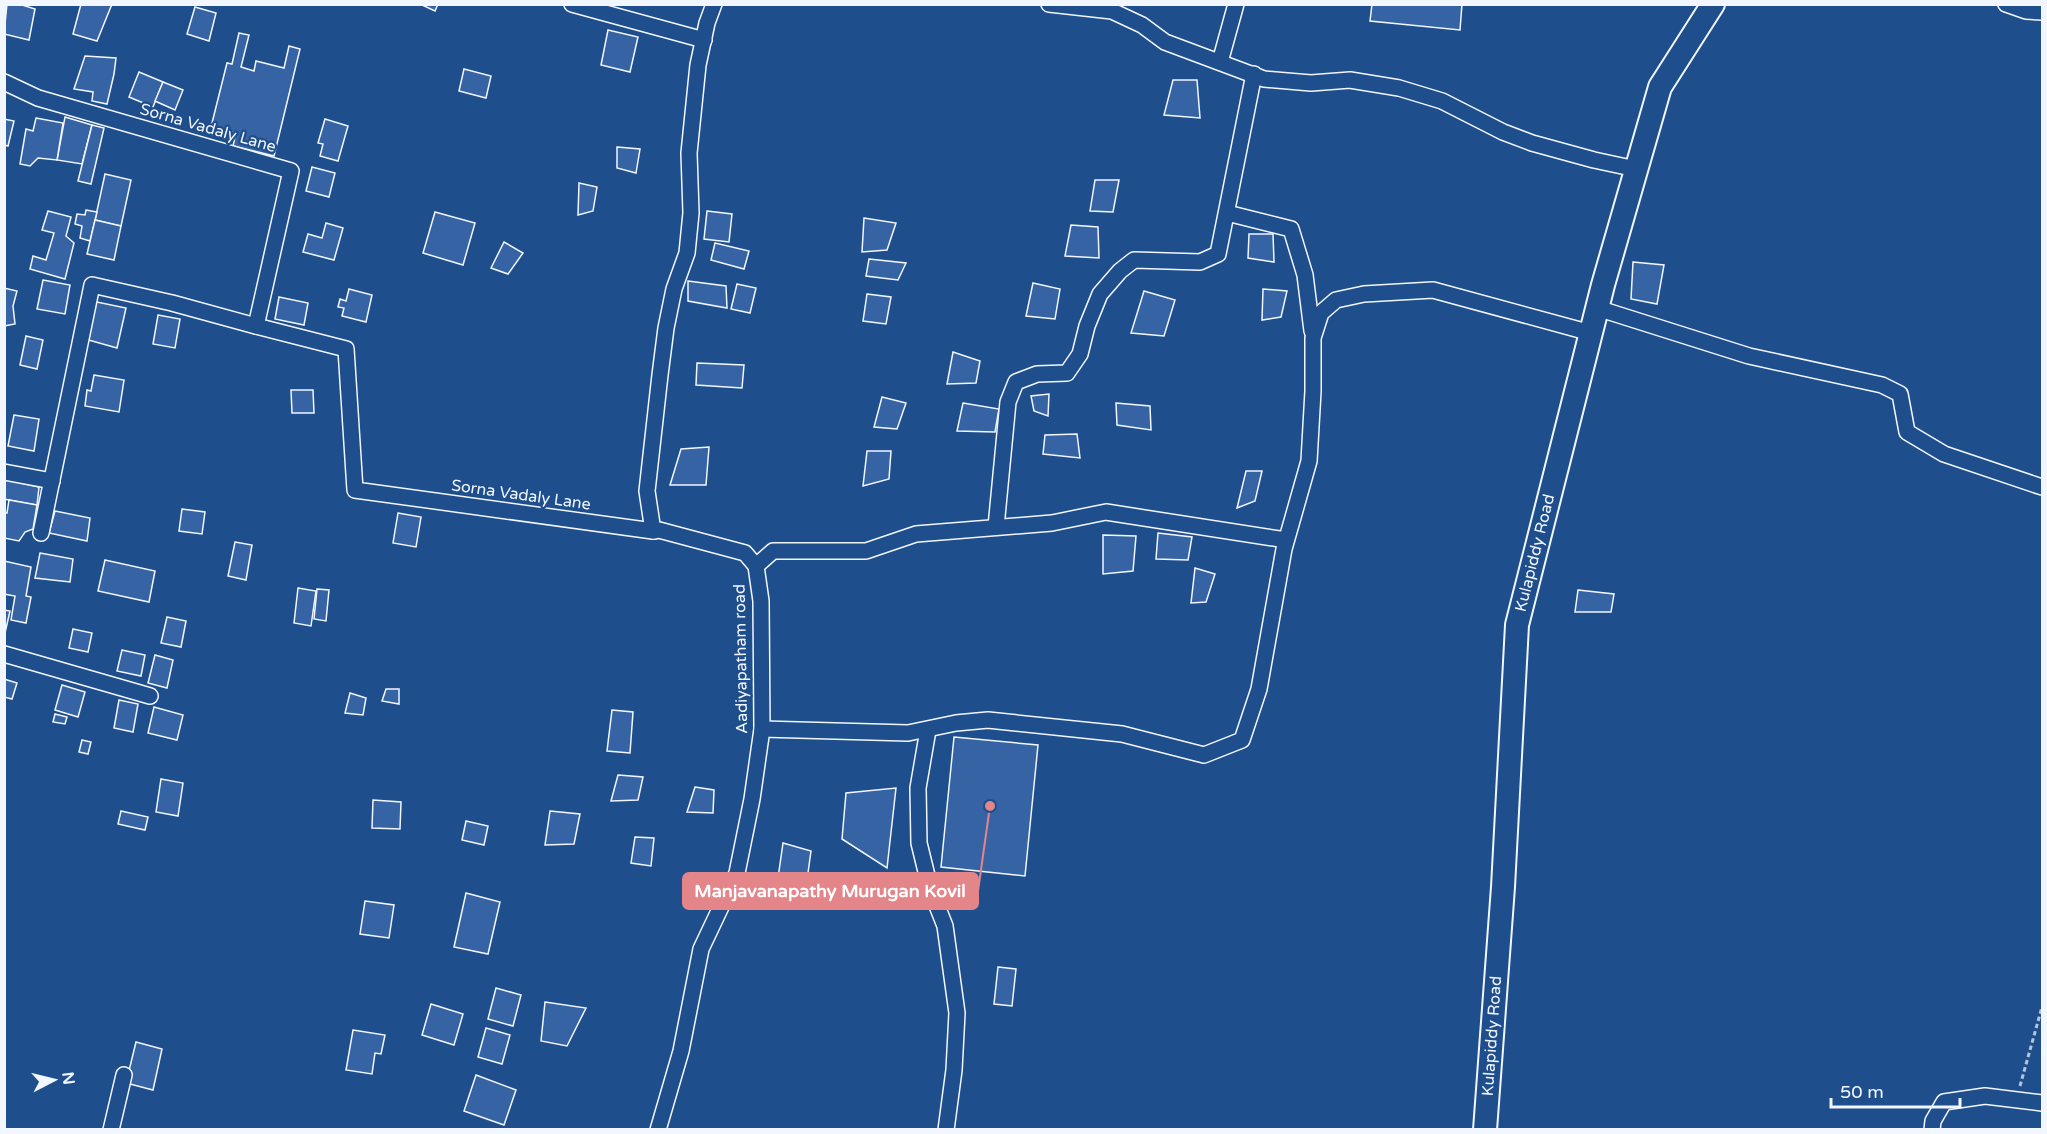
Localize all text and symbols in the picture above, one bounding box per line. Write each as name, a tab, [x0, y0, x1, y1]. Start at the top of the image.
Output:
street label: Sorna Vadaly Lane	[138, 99, 278, 157]
street label: Sorna Vadaly Lane	[450, 475, 592, 515]
street label: Kulapiddy Road	[1511, 492, 1559, 614]
street label: Aadiyapatham road	[730, 584, 752, 734]
callout: Manjavanapathy Murugan Kovil	[683, 873, 978, 909]
text: Manjavanapathy Murugan Kovil	[694, 880, 966, 902]
street label: Kulapiddy Road	[1478, 975, 1506, 1097]
north arrow	[24, 1050, 84, 1110]
text: N	[57, 1071, 79, 1086]
scale bar	[1831, 1071, 1960, 1109]
text: 50 m	[1840, 1081, 1884, 1103]

